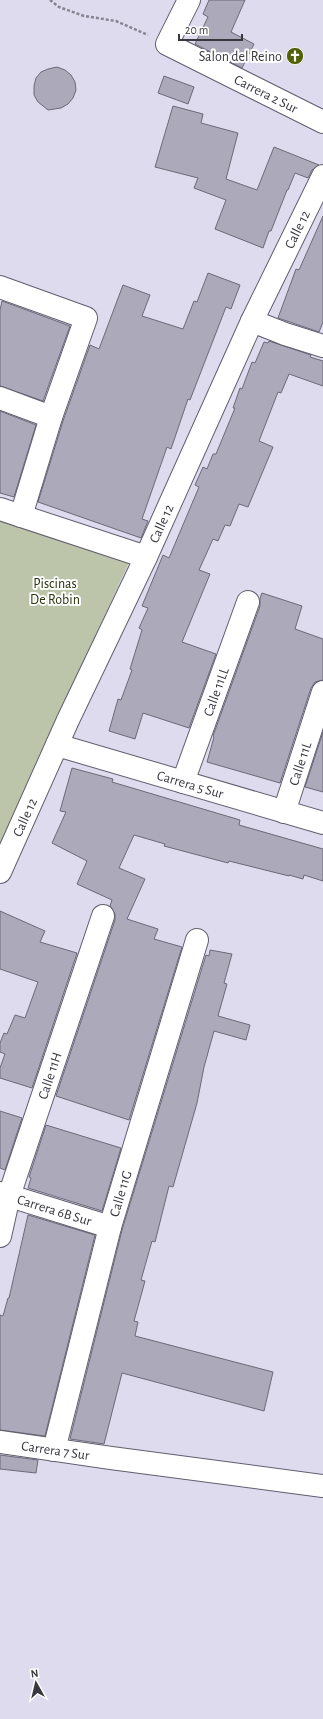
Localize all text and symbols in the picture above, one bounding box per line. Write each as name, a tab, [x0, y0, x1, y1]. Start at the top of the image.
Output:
scale bar	[179, 16, 242, 42]
text: 20 m	[185, 24, 208, 36]
church icon: Salon del Reino	[285, 46, 305, 66]
place label: Salon del Reino	[199, 50, 282, 64]
street label: Carrera 2 Sur	[232, 73, 300, 116]
street label: Calle 12	[283, 208, 313, 251]
street label: Calle 12	[147, 502, 177, 545]
park label: Piscinas De Robin	[30, 577, 80, 607]
street label: Calle 11LL	[201, 666, 232, 718]
street label: Calle 11L	[287, 740, 314, 787]
street label: Carrera 5 Sur	[155, 769, 225, 802]
street label: Calle 12	[11, 796, 40, 839]
street label: Calle 11H	[36, 1051, 65, 1101]
street label: Calle 11G	[108, 1169, 135, 1218]
street label: Carrera 6B Sur	[15, 1193, 93, 1229]
street label: Carrera 7 Sur	[20, 1439, 91, 1463]
north arrow	[16, 1663, 56, 1703]
text: N	[30, 1668, 39, 1680]

